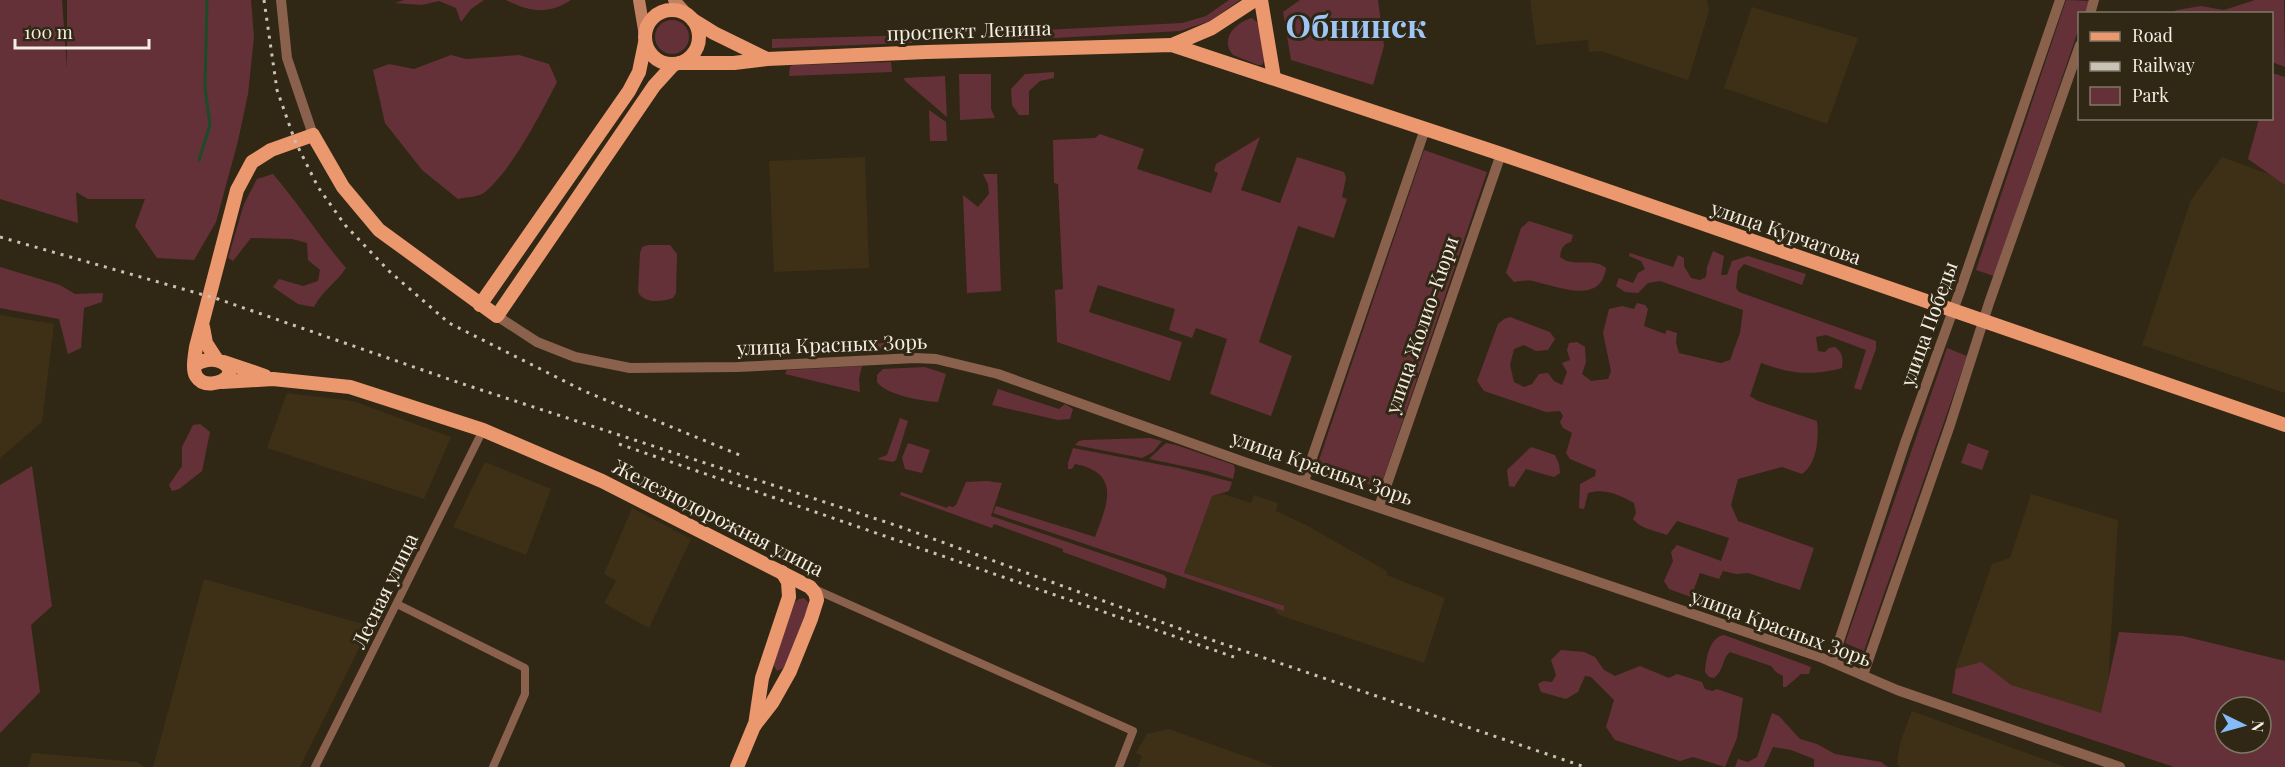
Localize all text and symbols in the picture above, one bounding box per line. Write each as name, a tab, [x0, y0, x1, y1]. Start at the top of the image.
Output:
district label: Обнинск	[1285, 3, 1427, 46]
scale bar	[15, 12, 148, 50]
legend	[2078, 12, 2273, 120]
street label: проспект Ленина	[886, 13, 1052, 46]
text: 100 m	[24, 20, 73, 44]
text: Road	[2132, 23, 2173, 47]
text: Railway	[2132, 53, 2195, 77]
text: Park	[2132, 83, 2169, 107]
street label: улица Курчатова	[1707, 193, 1865, 270]
street label: улица Жолио-Кюри	[1377, 232, 1464, 418]
street label: улица Победы	[1892, 257, 1963, 391]
street label: улица Красных Зорь	[735, 327, 928, 360]
street label: улица Красных Зорь	[1227, 422, 1417, 510]
street label: Железнодорожная улица	[608, 452, 829, 582]
street label: Лесная улица	[344, 528, 423, 653]
street label: улица Красных Зорь	[1686, 581, 1876, 672]
north arrow	[2213, 695, 2273, 755]
text: N	[2247, 720, 2269, 733]

